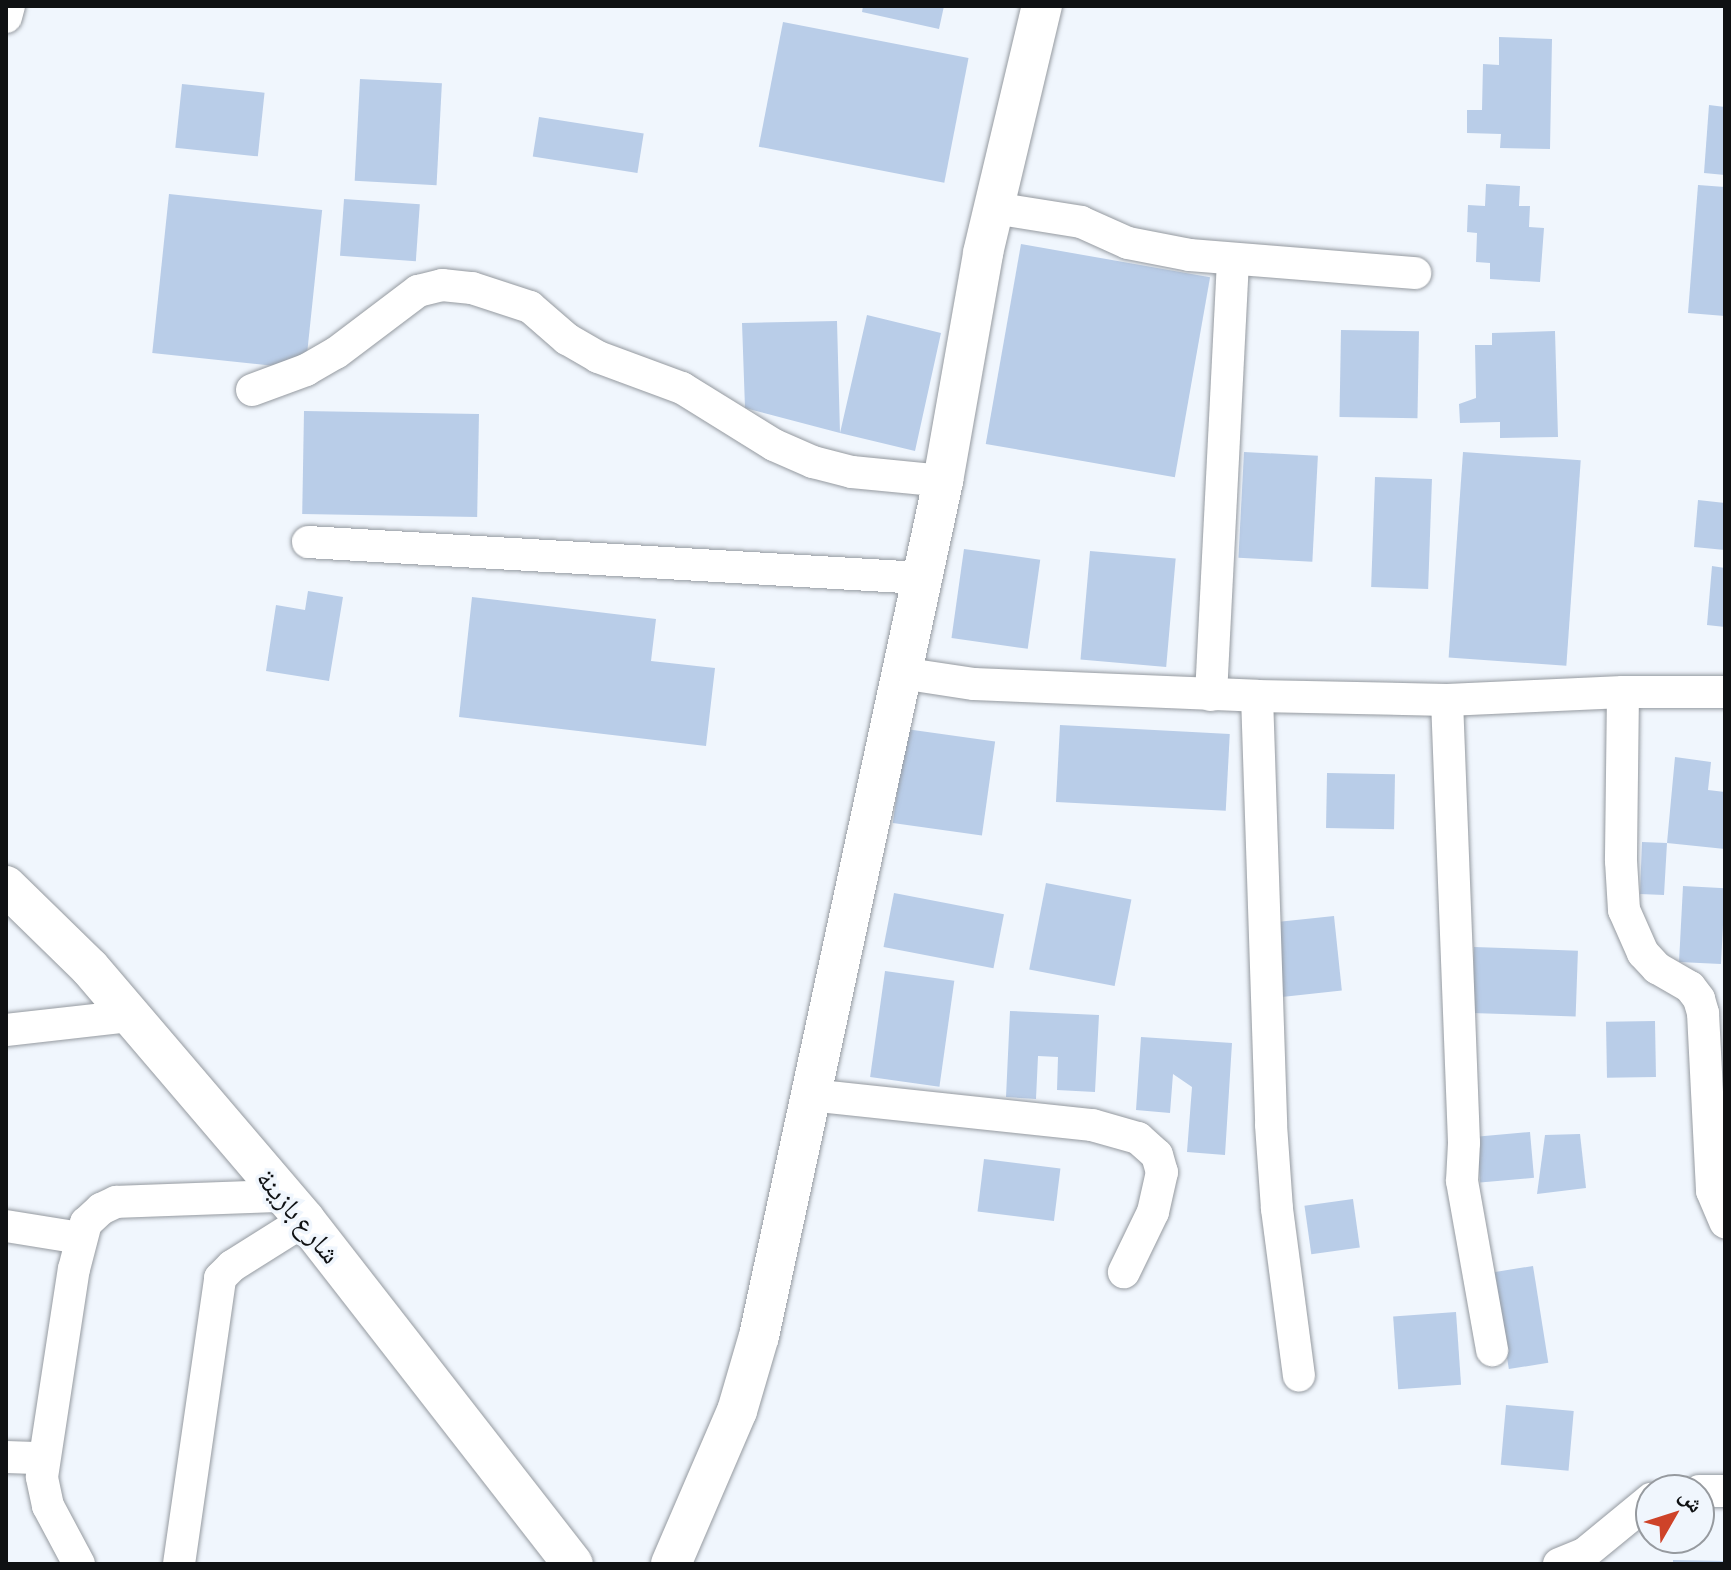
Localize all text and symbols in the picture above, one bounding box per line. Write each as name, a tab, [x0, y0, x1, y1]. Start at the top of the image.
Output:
street label: شارع بازينة	[250, 1162, 348, 1270]
north arrow	[1635, 1474, 1715, 1554]
text: ش	[1675, 1483, 1710, 1517]

